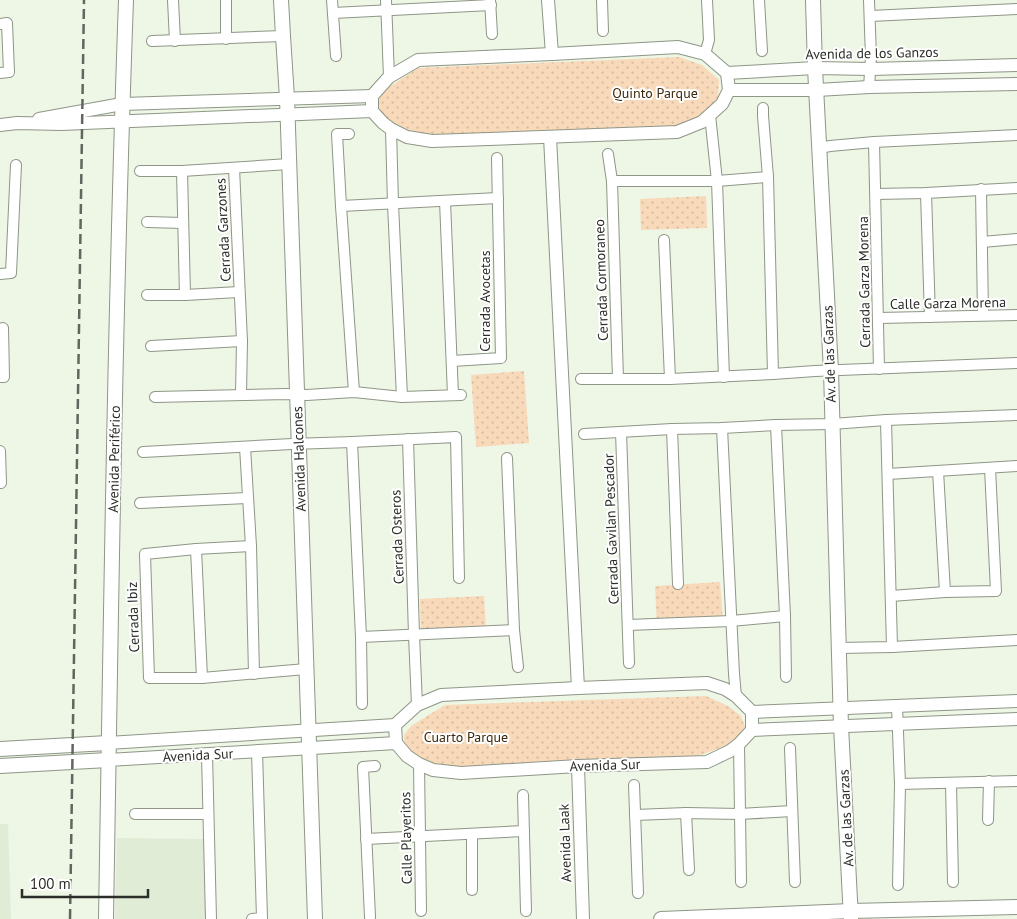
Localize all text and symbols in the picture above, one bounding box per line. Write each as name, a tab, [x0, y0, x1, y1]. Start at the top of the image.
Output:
street label: Avenida de los Ganzos	[805, 43, 939, 63]
park label: Quinto Parque	[612, 84, 698, 102]
street label: Cerrada Garzones	[211, 178, 235, 282]
street label: Cerrada Garza Morena	[854, 216, 874, 348]
street label: Cerrada Cormoraneo	[590, 219, 612, 341]
street label: Cerrada Avocetas	[476, 250, 494, 352]
street label: Calle Garza Morena	[890, 293, 1006, 313]
street label: Av. de las Garzas	[818, 305, 840, 403]
street label: Avenida Periférico	[104, 405, 124, 513]
street label: Avenida Halcones	[288, 406, 310, 512]
street label: Cerrada Gavilan Pescador	[599, 453, 623, 605]
street label: Cerrada Osteros	[386, 489, 408, 585]
street label: Cerrada Ibiz	[123, 581, 143, 653]
park label: Cuarto Parque	[424, 728, 508, 746]
street label: Avenida Sur	[162, 744, 234, 766]
street label: Avenida Sur	[569, 755, 641, 775]
street label: Av. de las Garzas	[834, 769, 858, 867]
street label: Calle Playeritos	[396, 791, 416, 884]
street label: Avenida Laak	[555, 803, 575, 883]
scale bar	[22, 866, 149, 898]
text: 100 m	[30, 874, 71, 893]

